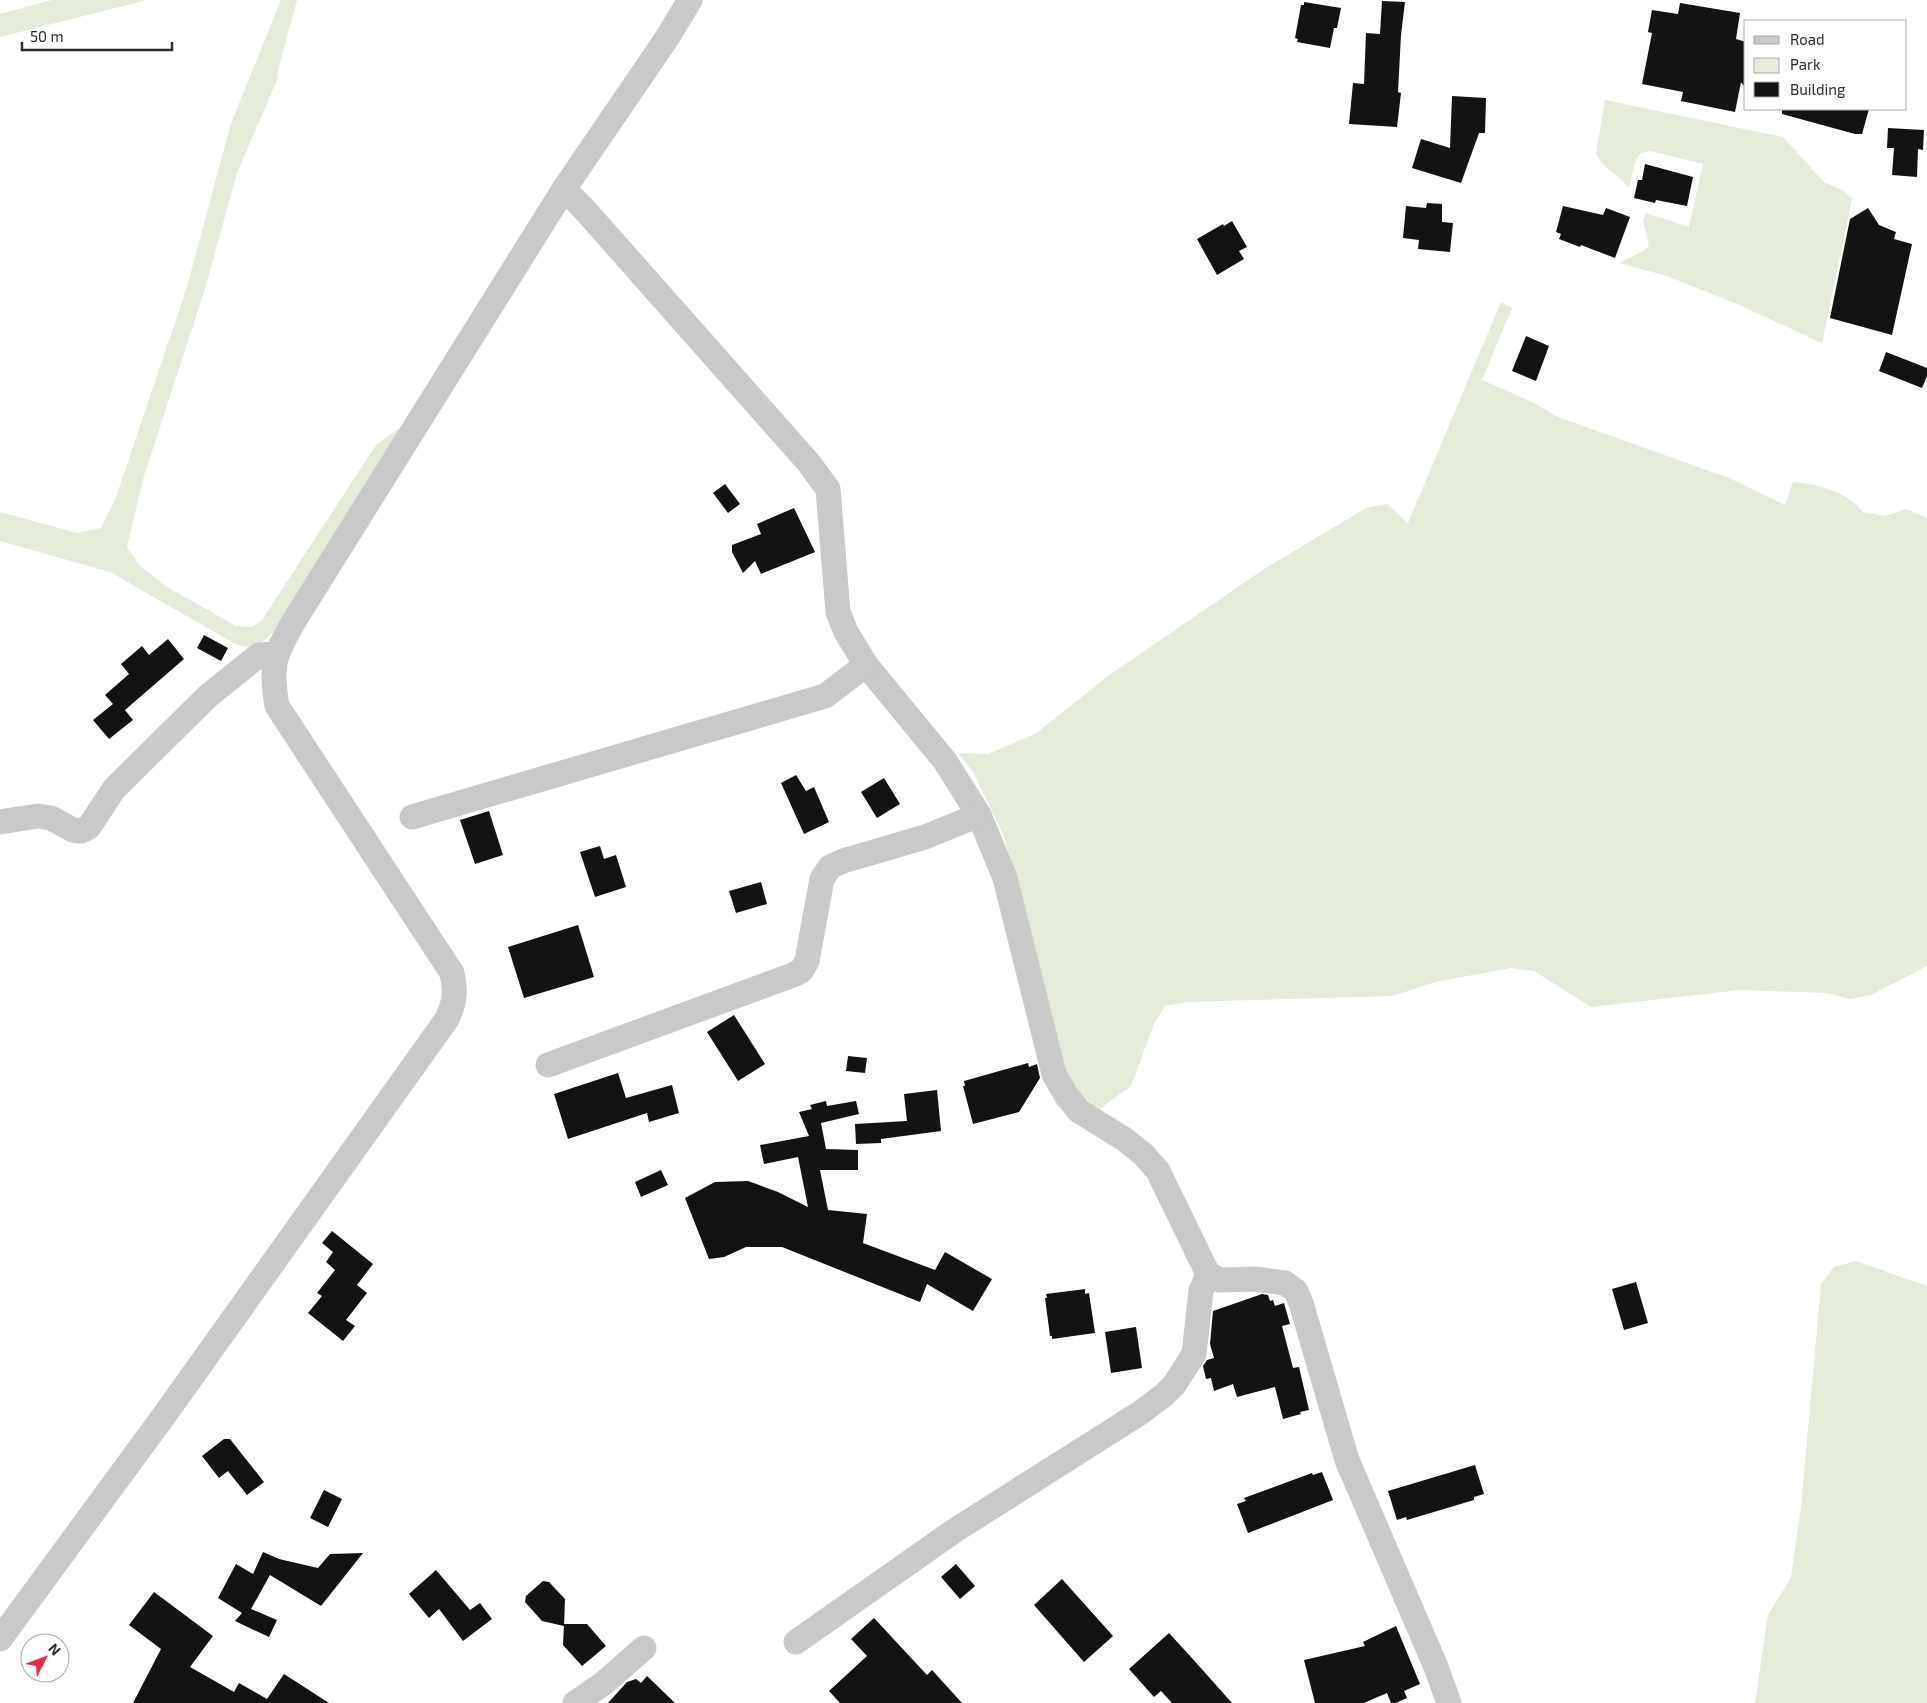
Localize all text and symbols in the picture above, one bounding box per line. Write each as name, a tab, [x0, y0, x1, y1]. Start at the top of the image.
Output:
scale bar	[22, 20, 172, 52]
legend	[1744, 20, 1907, 110]
text: 50 m	[30, 27, 64, 45]
text: Road	[1790, 30, 1825, 48]
text: Park	[1790, 55, 1821, 73]
text: Building	[1790, 80, 1846, 98]
north arrow	[20, 1633, 70, 1683]
text: N	[45, 1640, 65, 1658]

